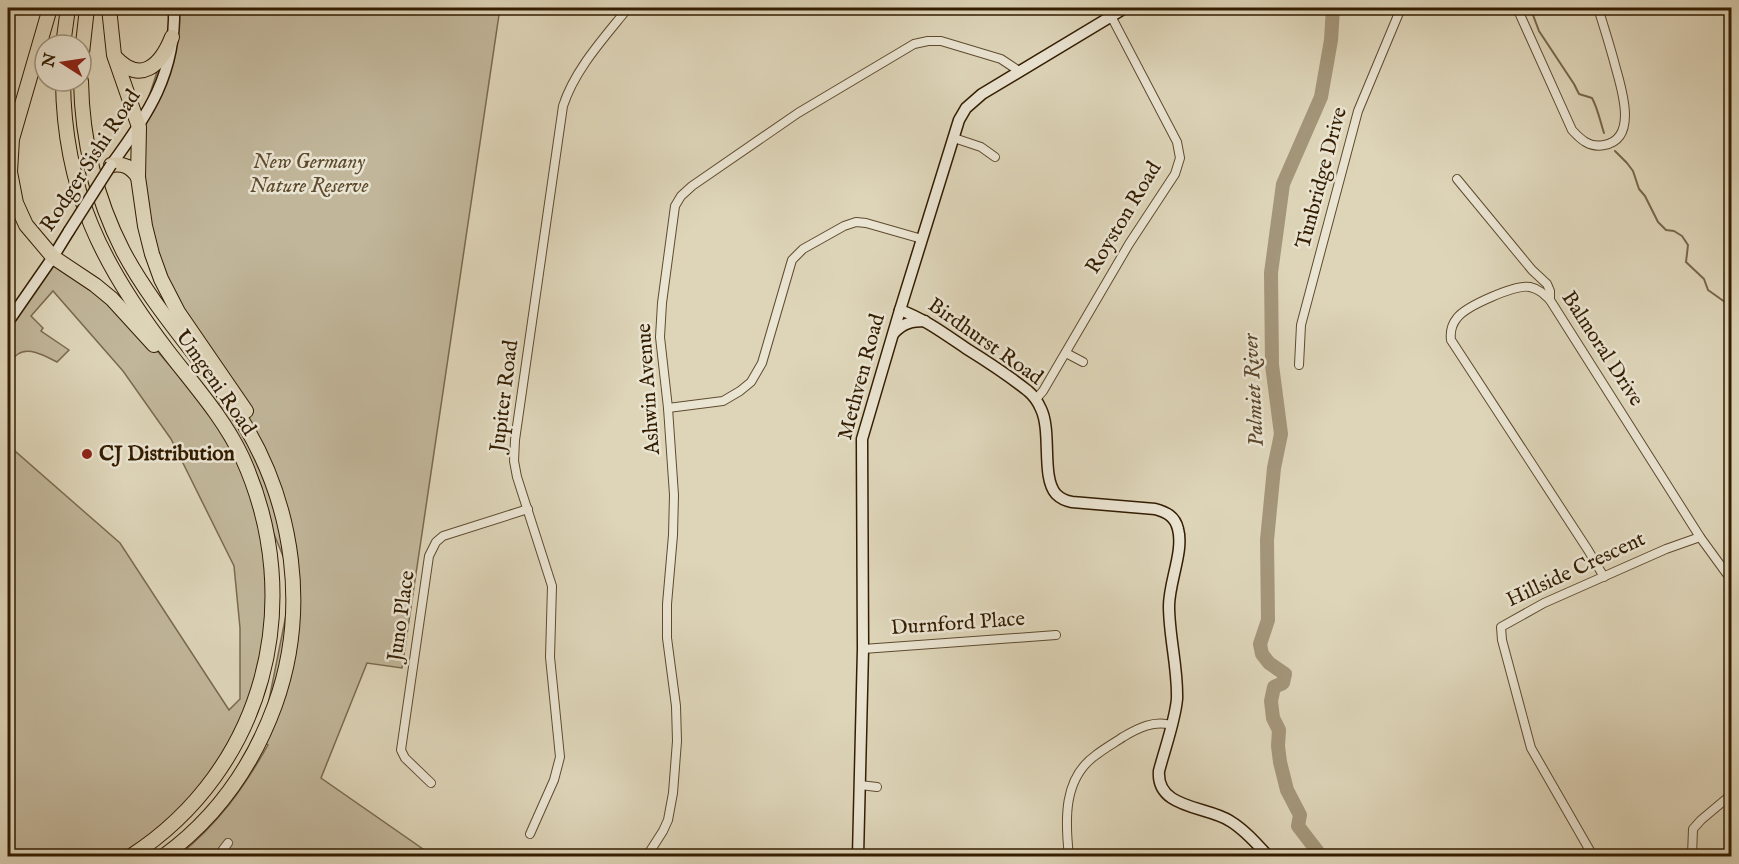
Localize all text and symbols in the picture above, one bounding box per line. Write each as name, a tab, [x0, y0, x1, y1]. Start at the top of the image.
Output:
north arrow	[33, 33, 93, 93]
text: N	[39, 51, 62, 70]
street label: Rodger Sishi Road	[35, 84, 148, 237]
street label: Tunbridge Drive	[1290, 104, 1354, 252]
park label: New Germany Nature Reserve	[249, 149, 369, 200]
street label: Royston Road	[1080, 156, 1169, 279]
street label: Balmoral Drive	[1555, 286, 1650, 412]
street label: Birdhurst Road	[922, 292, 1049, 392]
street label: Methven Road	[832, 310, 892, 443]
street label: Ashwin Avenue	[631, 322, 667, 457]
street label: Umgeni Road	[169, 325, 262, 442]
water label: Palmiet River	[1237, 331, 1271, 447]
street label: Jupiter Road	[485, 338, 525, 455]
place label: CJ Distribution	[99, 441, 235, 468]
marker: CJ Distribution	[80, 447, 94, 461]
street label: Hillside Crescent	[1502, 526, 1650, 614]
street label: Juno Place	[382, 568, 422, 665]
street label: Durnford Place	[890, 606, 1026, 642]

